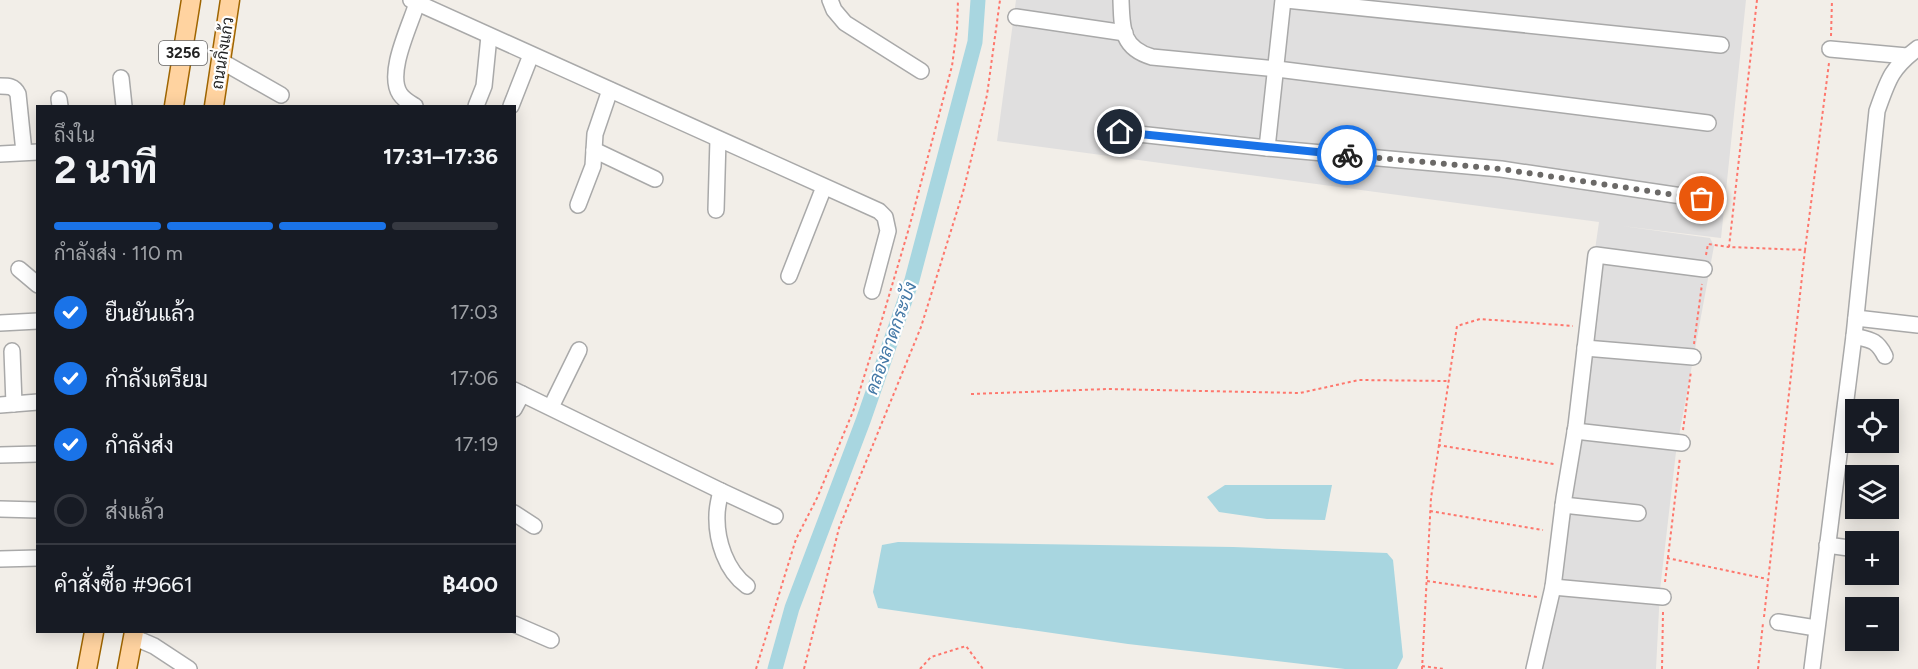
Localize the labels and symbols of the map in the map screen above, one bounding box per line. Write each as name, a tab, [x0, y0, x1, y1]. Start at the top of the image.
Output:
street label: ถนนกิ่งแก้ว	[203, 15, 238, 91]
road number: 3256	[159, 41, 207, 65]
pin	[1094, 106, 1145, 157]
courier	[1317, 125, 1377, 185]
pin	[1676, 173, 1727, 224]
water label: คลองลาดกระบัง	[860, 279, 922, 397]

